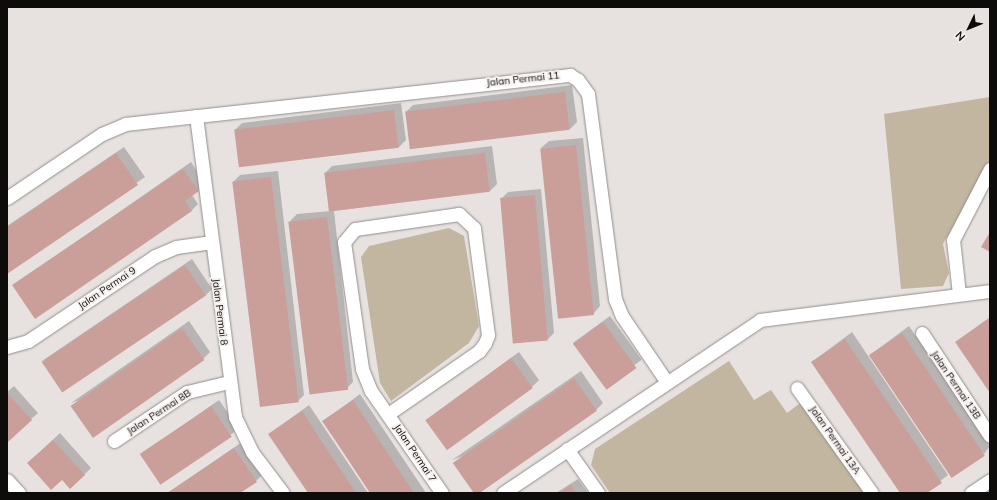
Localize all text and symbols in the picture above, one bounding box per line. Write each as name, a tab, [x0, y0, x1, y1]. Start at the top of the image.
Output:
north arrow	[949, 8, 989, 48]
text: N	[952, 28, 968, 44]
street label: Jalan Permai 11	[486, 69, 560, 89]
street label: Jalan Permai 9	[76, 264, 138, 312]
street label: Jalan Permai 8	[210, 278, 230, 346]
street label: Jalan Permai 13B	[929, 348, 983, 422]
street label: Jalan Permai 8B	[125, 387, 193, 437]
street label: Jalan Permai 13A	[807, 404, 863, 476]
street label: Jalan Permai 7	[391, 422, 439, 484]

